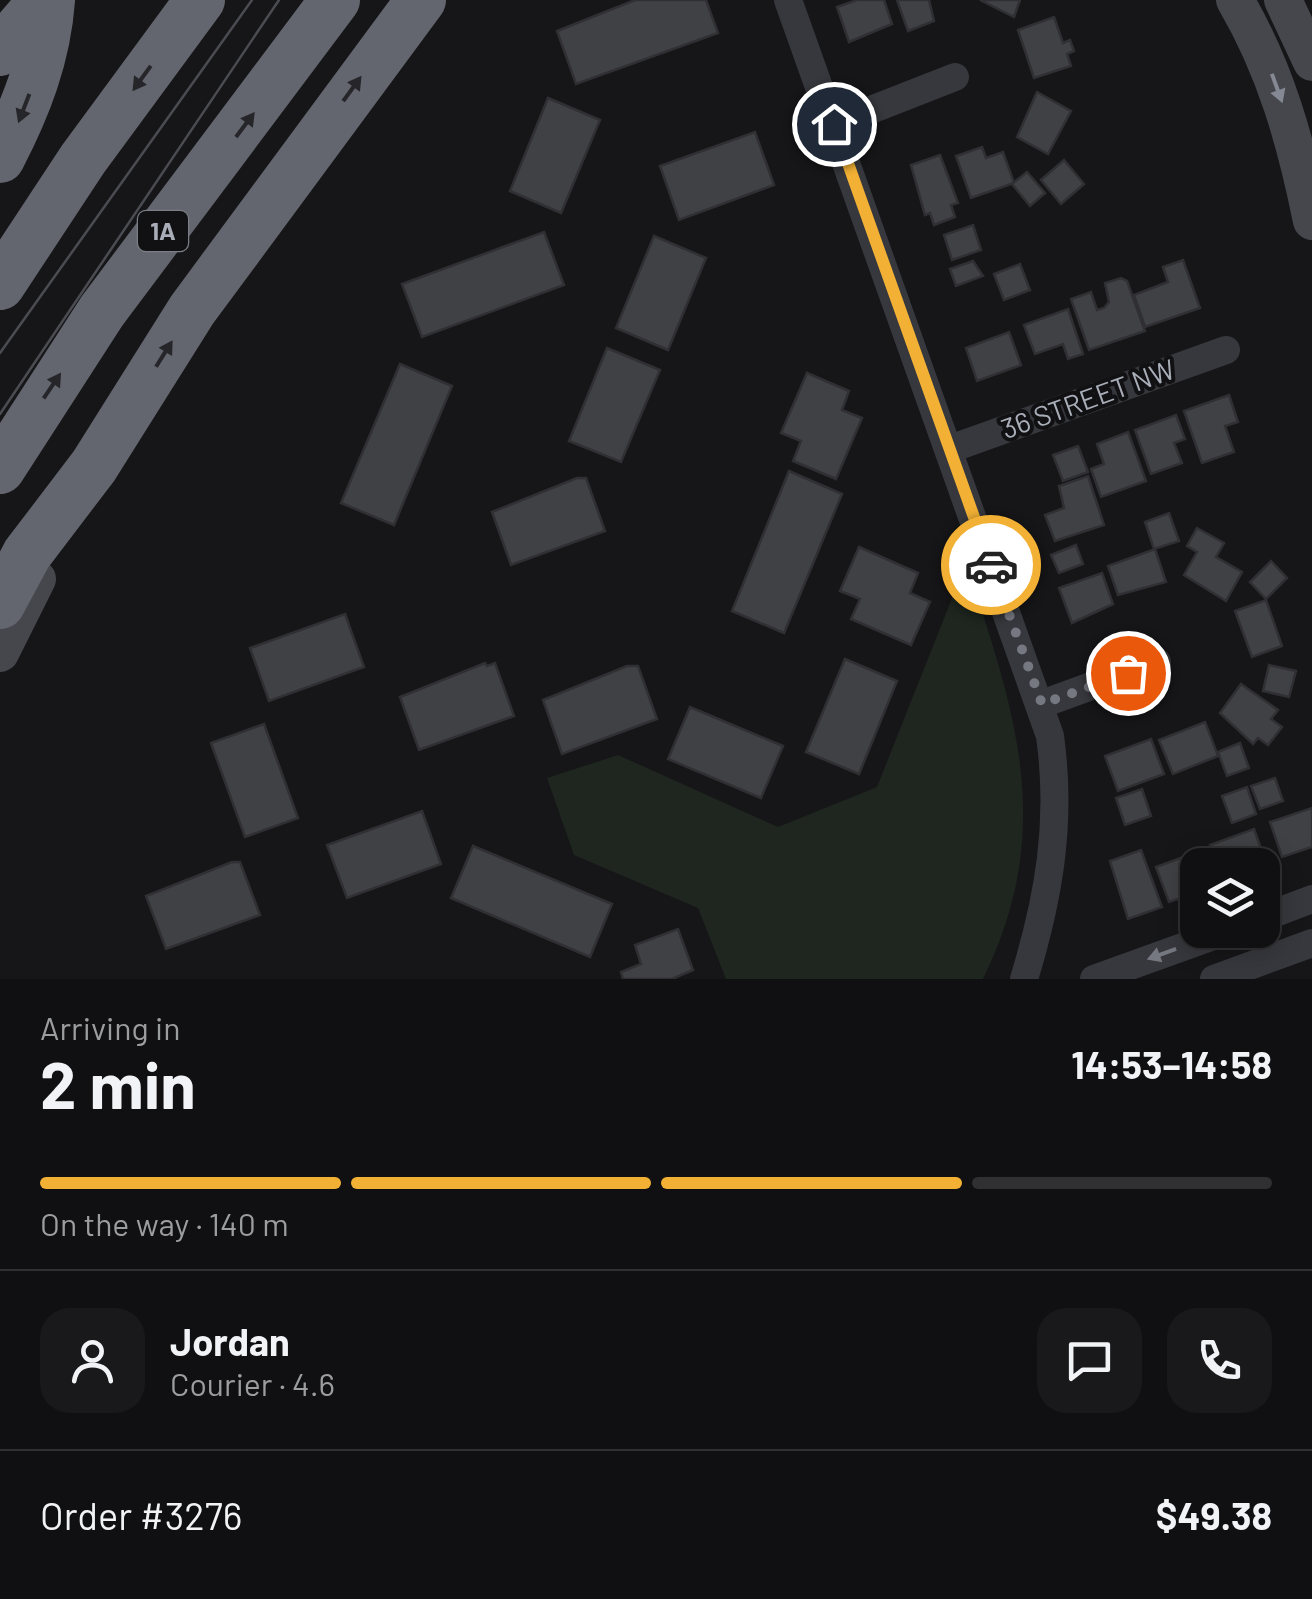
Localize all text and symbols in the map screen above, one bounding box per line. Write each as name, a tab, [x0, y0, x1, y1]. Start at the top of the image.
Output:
one-way arrow	[133, 65, 153, 92]
one-way arrow	[1270, 73, 1286, 103]
one-way arrow	[342, 75, 362, 102]
pin	[792, 82, 877, 167]
one-way arrow	[16, 93, 31, 123]
icon: home	[807, 97, 862, 152]
one-way arrow	[234, 112, 254, 138]
road number: 1A	[138, 211, 188, 251]
one-way arrow	[155, 340, 173, 368]
street label: 36 STREET NW	[996, 351, 1179, 445]
one-way arrow	[42, 373, 61, 400]
courier	[941, 515, 1041, 615]
icon: car	[964, 538, 1019, 593]
pin	[1086, 631, 1171, 716]
icon: bag	[1101, 646, 1156, 701]
map controls	[1180, 848, 1280, 948]
button: layers	[1180, 848, 1280, 948]
one-way arrow	[1146, 948, 1176, 963]
text: Arriving in	[40, 1008, 180, 1046]
text: 14:53–14:58	[1071, 1041, 1272, 1087]
text: 2 min	[40, 1044, 196, 1122]
text: On the way · 140 m	[40, 1204, 289, 1242]
button: person	[40, 1308, 145, 1413]
button: chat	[1037, 1308, 1142, 1413]
button: phone	[1167, 1308, 1272, 1413]
text: Jordan	[170, 1318, 290, 1364]
text: Courier · 4.6	[170, 1364, 335, 1402]
text: Order #3276	[40, 1492, 242, 1538]
text: $49.38	[1156, 1492, 1272, 1538]

